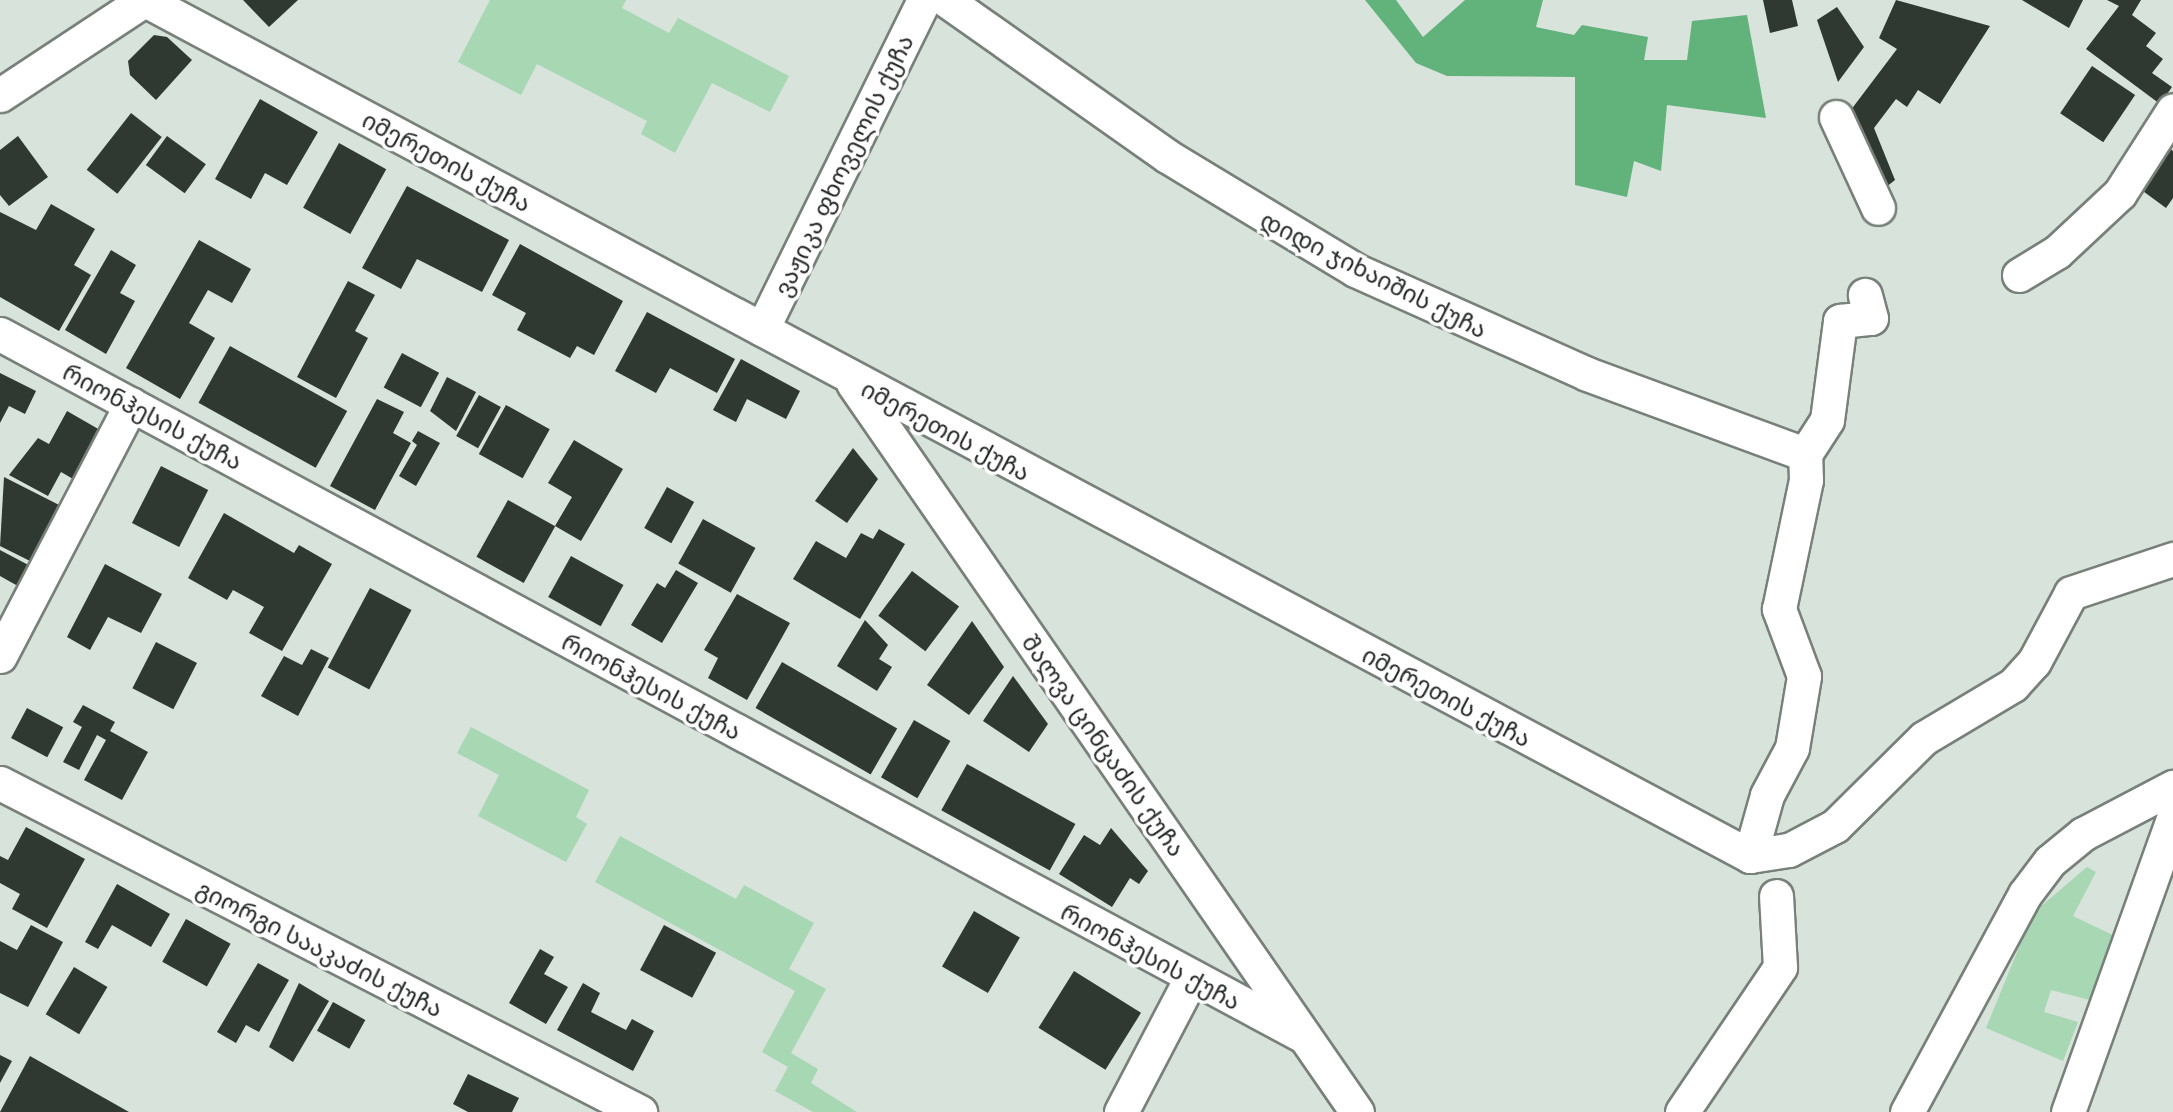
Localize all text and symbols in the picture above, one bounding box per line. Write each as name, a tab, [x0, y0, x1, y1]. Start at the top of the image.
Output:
street label: ვაჟიკა ფხოველის ქუჩა	[767, 30, 919, 300]
street label: იმერეთის ქუჩა	[358, 104, 536, 218]
street label: დიდი ჯიხაიშის ქუჩა	[1256, 204, 1492, 344]
street label: რიონჰესის ქუჩა	[58, 357, 248, 475]
street label: იმერეთის ქუჩა	[857, 373, 1035, 487]
street label: რიონჰესის ქუჩა	[557, 627, 747, 745]
street label: შალვა ცინცაძის ქუჩა	[1016, 628, 1192, 862]
street label: იმერეთის ქუჩა	[1358, 639, 1536, 753]
street label: გიორგი სააკაძის ქუჩა	[192, 873, 448, 1023]
street label: რიონჰესის ქუჩა	[1056, 897, 1246, 1015]

